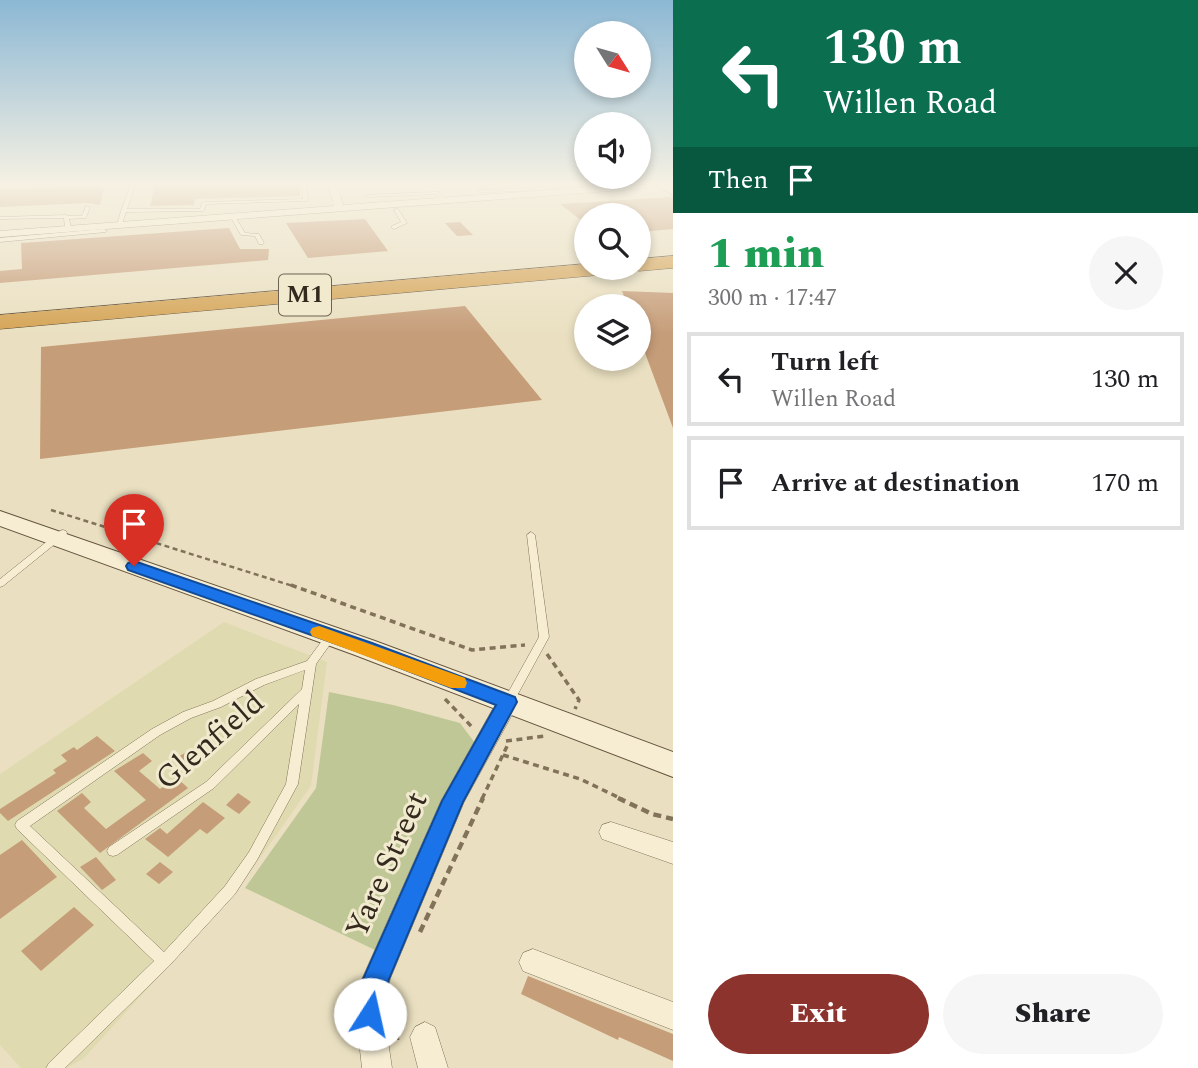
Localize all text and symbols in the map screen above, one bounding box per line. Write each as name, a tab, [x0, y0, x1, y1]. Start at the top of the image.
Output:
text: 130 m	[823, 11, 962, 86]
north arrow	[574, 21, 651, 98]
map controls	[574, 21, 651, 371]
icon: left	[708, 28, 799, 119]
text: Willen Road	[823, 79, 997, 128]
button: sound	[574, 112, 651, 189]
text: Then	[708, 160, 768, 200]
icon: arrive	[782, 161, 820, 199]
button: search	[574, 203, 651, 280]
text: 1 min	[708, 223, 824, 286]
button: close	[1089, 236, 1163, 310]
road number: M1	[279, 274, 331, 316]
text: 300 m · 17:47	[708, 281, 837, 316]
button: layers	[574, 294, 651, 371]
text: Turn left	[771, 342, 879, 382]
text: 130 m	[1091, 359, 1159, 399]
icon: left	[712, 360, 750, 398]
text: Willen Road	[771, 382, 896, 417]
text: Arrive at destination	[771, 463, 1020, 503]
text: 170 m	[1091, 463, 1159, 503]
icon: arrive	[712, 464, 750, 502]
pin	[104, 494, 164, 566]
icon: arrive	[115, 505, 153, 543]
street label: Glenfield	[144, 679, 276, 803]
street label: Yare Street	[333, 784, 441, 946]
button: Exit	[708, 974, 929, 1054]
button: Share	[943, 974, 1163, 1054]
position arrow	[333, 977, 407, 1051]

